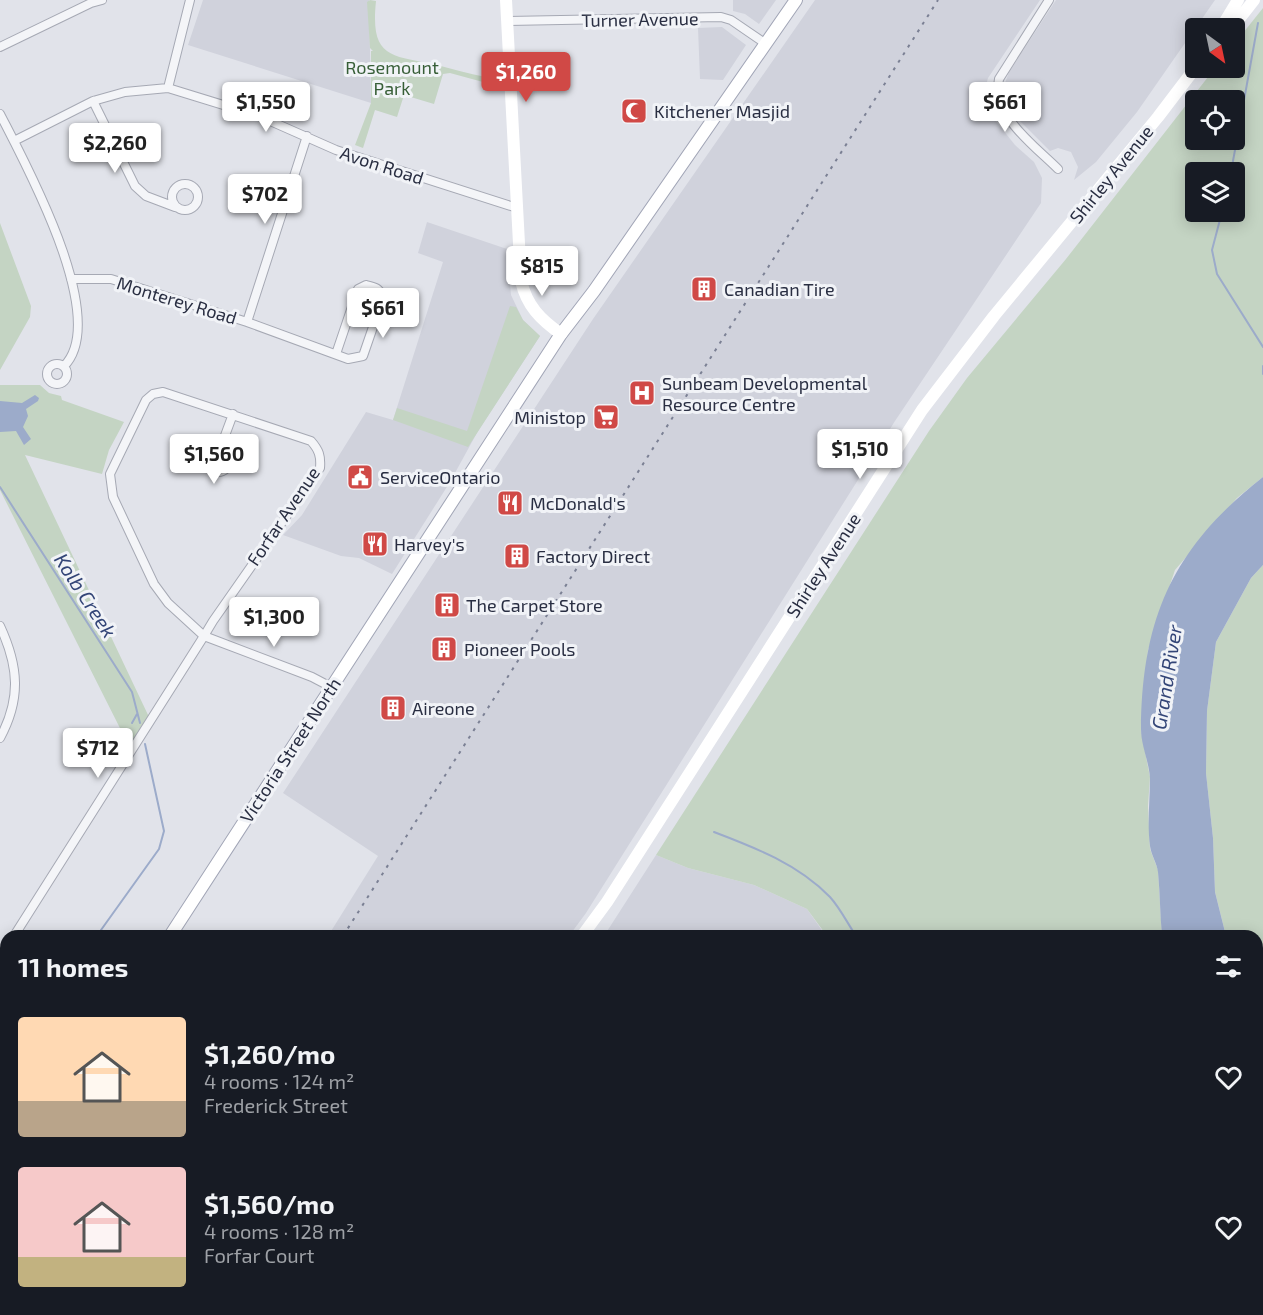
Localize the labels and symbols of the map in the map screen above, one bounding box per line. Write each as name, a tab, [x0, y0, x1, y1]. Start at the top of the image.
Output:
street label: Turner Avenue	[581, 7, 699, 31]
north arrow	[1185, 18, 1245, 78]
pin: $1,260	[477, 52, 575, 103]
park label: Rosemount Park	[345, 56, 439, 99]
pin: $1,550	[217, 82, 315, 133]
pin: $661	[969, 82, 1041, 133]
mosque icon: Kitchener Masjid	[619, 96, 649, 126]
place label: Kitchener Masjid	[654, 100, 790, 122]
street label: Shirley Avenue	[1065, 120, 1157, 228]
pin: $2,260	[66, 123, 164, 174]
street label: Avon Road	[338, 141, 426, 189]
pin: $702	[229, 174, 301, 225]
pin: $815	[506, 246, 578, 297]
street label: Monterey Road	[114, 271, 240, 329]
building icon: Canadian Tire	[689, 274, 719, 304]
place label: Canadian Tire	[724, 278, 835, 300]
pin: $661	[347, 288, 419, 339]
place label: Sunbeam Developmental Resource Centre	[662, 372, 868, 415]
hospital icon: Sunbeam Developmental Resource Centre	[627, 378, 657, 408]
supermarket icon: Ministop	[591, 402, 621, 432]
place label: Ministop	[514, 406, 586, 428]
pin: $1,510	[811, 429, 909, 480]
pin: $1,560	[165, 434, 263, 485]
street label: Forfar Avenue	[242, 462, 324, 570]
public building icon: ServiceOntario	[345, 462, 375, 492]
place label: ServiceOntario	[380, 466, 500, 488]
restaurant icon: McDonald's	[495, 488, 525, 518]
place label: McDonald's	[530, 492, 626, 514]
street label: Shirley Avenue	[781, 509, 865, 621]
restaurant icon: Harvey's	[360, 529, 390, 559]
place label: Harvey's	[394, 533, 465, 555]
building icon: Factory Direct	[502, 541, 532, 571]
place label: Factory Direct	[536, 545, 650, 567]
water label: Kolb Creek	[50, 548, 122, 642]
building icon: The Carpet Store	[432, 590, 462, 620]
place label: The Carpet Store	[466, 594, 603, 616]
pin: $1,300	[225, 597, 323, 648]
water label: Grand River	[1146, 622, 1186, 731]
building icon: Pioneer Pools	[429, 634, 459, 664]
place label: Pioneer Pools	[464, 638, 575, 660]
street label: Victoria Street North	[235, 673, 345, 827]
building icon: Aireone	[378, 693, 408, 723]
place label: Aireone	[412, 697, 475, 719]
pin: $712	[62, 728, 134, 779]

